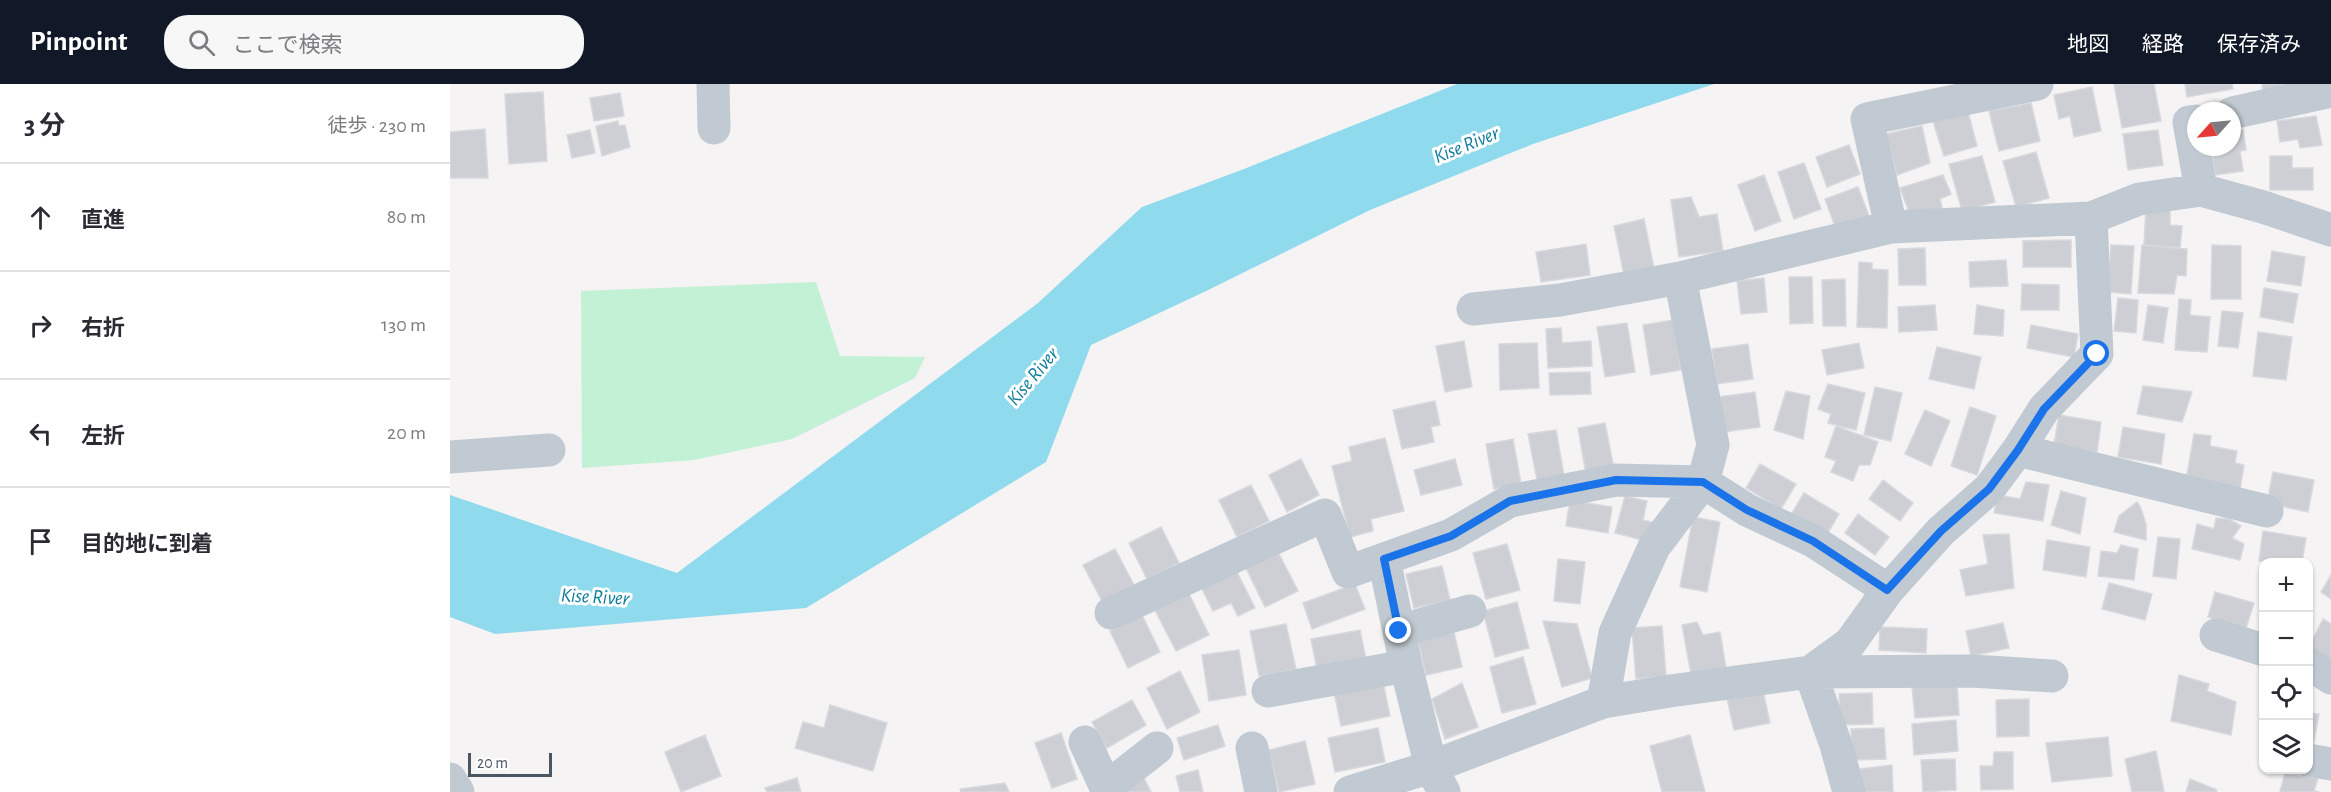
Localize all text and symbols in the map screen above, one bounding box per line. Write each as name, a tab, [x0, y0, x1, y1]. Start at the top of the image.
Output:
search box	[164, 15, 584, 69]
icon: search	[185, 26, 218, 59]
text: Pinpoint	[30, 28, 128, 56]
text: ここで検索	[233, 34, 343, 56]
text: 地図	[2067, 34, 2109, 55]
text: 経路	[2142, 34, 2184, 55]
text: 保存済み	[2217, 34, 2301, 55]
north arrow	[2187, 102, 2241, 156]
text: 3 分	[24, 113, 65, 139]
text: 徒歩 · 230 m	[328, 116, 426, 136]
water label: Kise River	[1431, 123, 1502, 167]
icon: ahead	[24, 201, 57, 234]
text: 80 m	[387, 207, 426, 227]
text: 直進	[81, 209, 125, 231]
icon: right	[24, 309, 57, 342]
text: 130 m	[381, 315, 426, 335]
text: 右折	[81, 317, 125, 339]
route start	[2083, 340, 2109, 366]
water label: Kise River	[1003, 344, 1063, 409]
icon: left	[24, 417, 57, 450]
text: 20 m	[387, 423, 426, 443]
text: 左折	[81, 425, 125, 447]
icon: arrive	[24, 525, 57, 558]
text: 目的地に到着	[81, 533, 213, 555]
map controls	[2259, 558, 2313, 774]
button: +	[2259, 558, 2313, 612]
water label: Kise River	[560, 585, 630, 609]
button: −	[2259, 612, 2313, 666]
route end	[1385, 617, 1411, 643]
button: locate	[2259, 666, 2313, 720]
button: layers	[2259, 720, 2313, 774]
scale bar	[468, 750, 552, 778]
text: 20 m	[477, 755, 508, 771]

